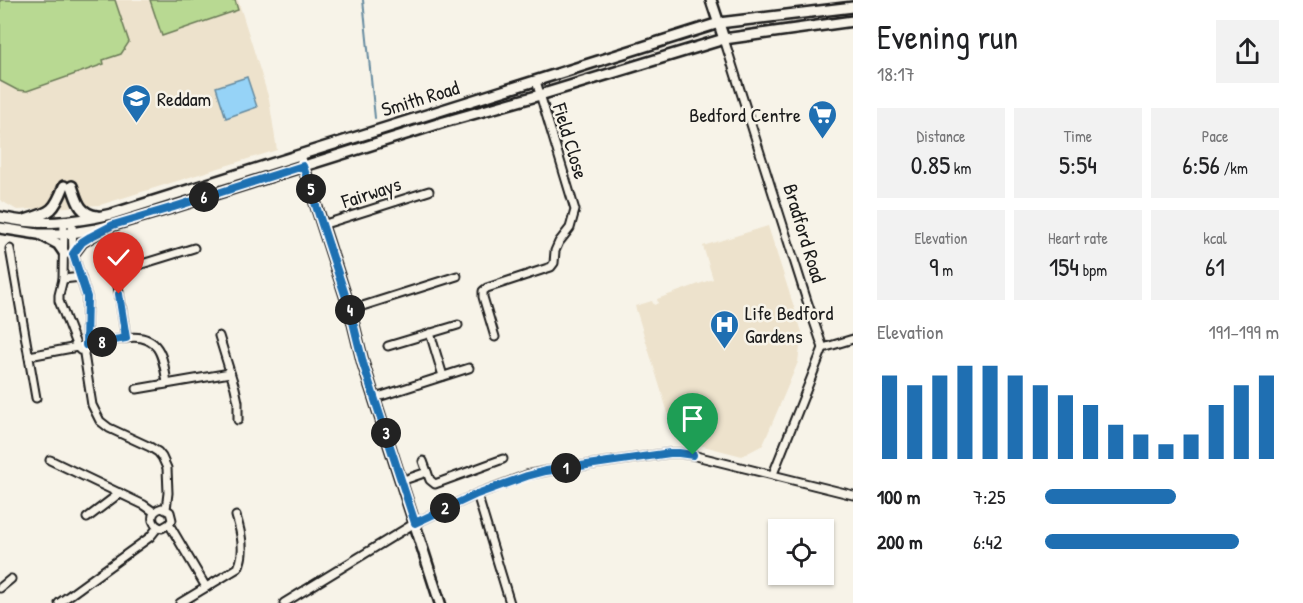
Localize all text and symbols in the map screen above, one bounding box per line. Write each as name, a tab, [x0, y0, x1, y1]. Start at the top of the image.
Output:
text: Evening run	[877, 15, 1018, 59]
button: share	[1216, 20, 1279, 83]
text: 18:17	[877, 60, 915, 87]
street label: Smith Road	[378, 73, 462, 123]
school or university icon: Reddam	[120, 82, 152, 124]
place label: Reddam	[157, 85, 211, 112]
supermarket icon: Bedford Centre	[806, 98, 838, 140]
street label: Field Close	[546, 99, 595, 182]
place label: Bedford Centre	[689, 101, 801, 128]
text: Distance	[917, 125, 965, 147]
text: Time	[1064, 125, 1092, 147]
text: Pace	[1202, 125, 1228, 147]
text: 0.85	[911, 147, 950, 182]
text: 5:54	[1059, 147, 1097, 182]
text: 6:56	[1182, 147, 1220, 182]
text: km	[950, 157, 971, 179]
text: /km	[1220, 157, 1248, 179]
street label: Fairways	[337, 170, 404, 215]
pin: 5	[296, 174, 326, 204]
text: 5	[308, 178, 314, 200]
street label: Bradford Road	[777, 180, 833, 286]
pin: 6	[189, 182, 219, 212]
text: 6	[201, 186, 207, 208]
text: Elevation	[914, 227, 968, 249]
text: Heart rate	[1048, 227, 1108, 249]
text: kcal	[1203, 227, 1227, 249]
pin	[93, 232, 144, 294]
icon: check	[102, 241, 135, 274]
text: 9	[929, 249, 938, 284]
text: 154	[1049, 249, 1079, 284]
text: 61	[1205, 249, 1225, 284]
text: m	[938, 259, 953, 281]
text: bpm	[1079, 259, 1107, 281]
pin: 4	[335, 295, 365, 325]
text: 4	[347, 299, 353, 321]
place label: Life Bedford Gardens	[745, 299, 833, 349]
hospital icon: Life Bedford Gardens	[708, 308, 740, 350]
text: Elevation	[877, 318, 943, 345]
text: 191–199 m	[1209, 318, 1279, 345]
pin: 8	[87, 327, 117, 357]
text: 8	[99, 331, 105, 353]
pin	[667, 393, 718, 455]
icon: arrive	[676, 402, 709, 435]
pin: 3	[371, 418, 401, 448]
text: 3	[382, 422, 390, 444]
pin: 1	[551, 453, 581, 483]
text: 1	[563, 457, 569, 479]
text: 100 m	[877, 483, 920, 510]
text: 7:25	[973, 483, 1005, 510]
pin: 2	[430, 493, 460, 523]
text: 2	[441, 497, 449, 519]
map controls	[768, 519, 834, 585]
button: locate	[768, 519, 834, 585]
text: 200 m	[877, 528, 922, 555]
text: 6:42	[973, 528, 1002, 555]

